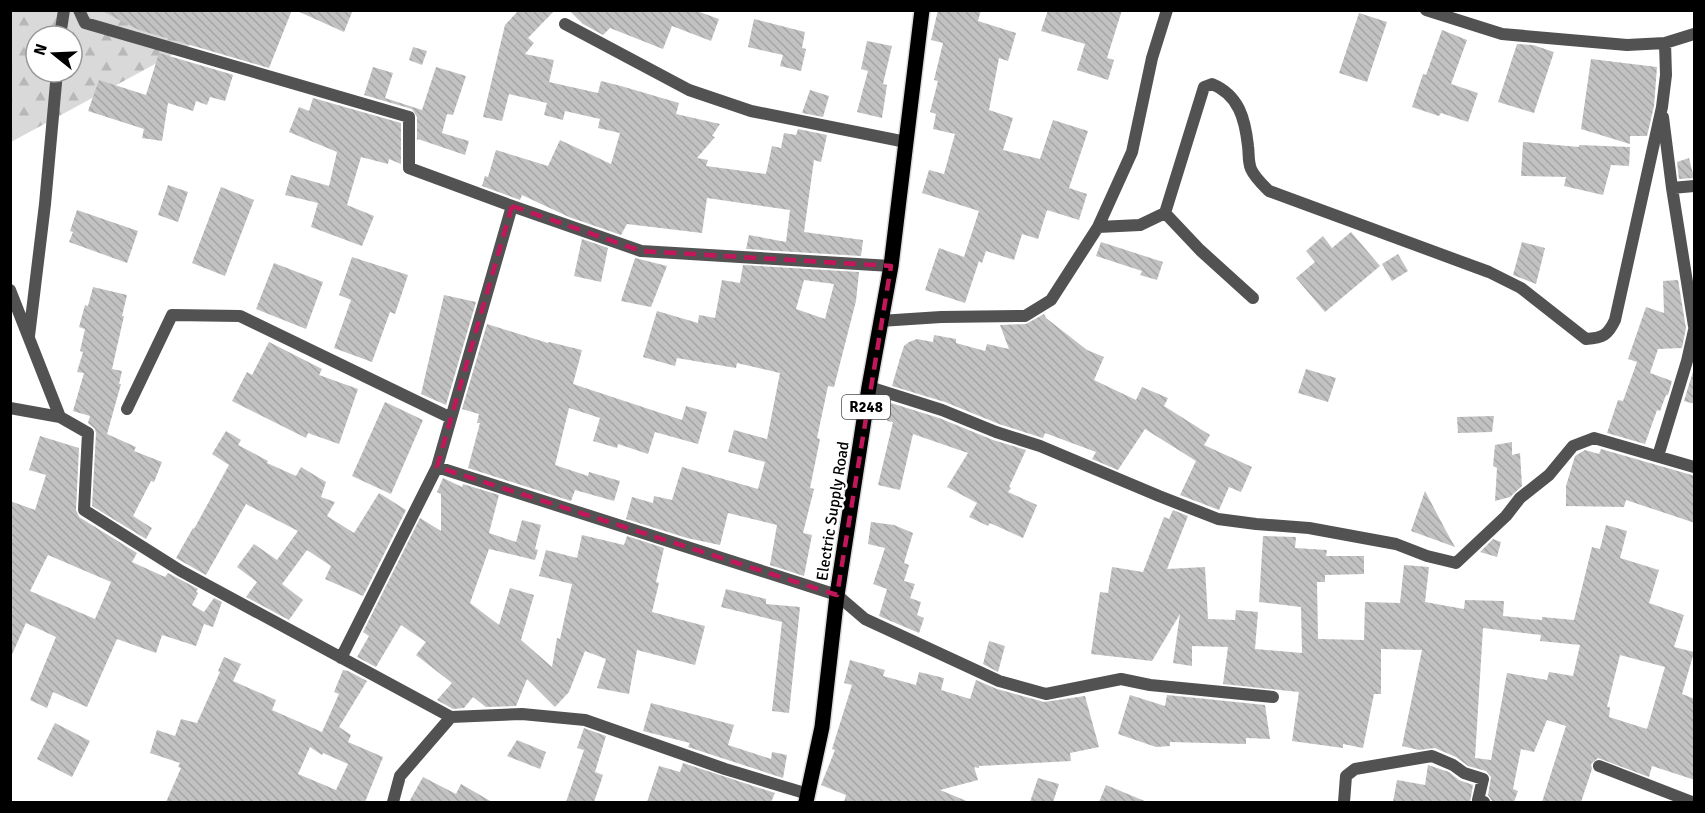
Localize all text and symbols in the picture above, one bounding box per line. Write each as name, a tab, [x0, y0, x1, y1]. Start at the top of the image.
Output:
north arrow	[24, 24, 84, 84]
text: N	[29, 41, 52, 58]
road number: R248	[842, 395, 890, 419]
street label: Electric Supply Road	[812, 440, 854, 582]

